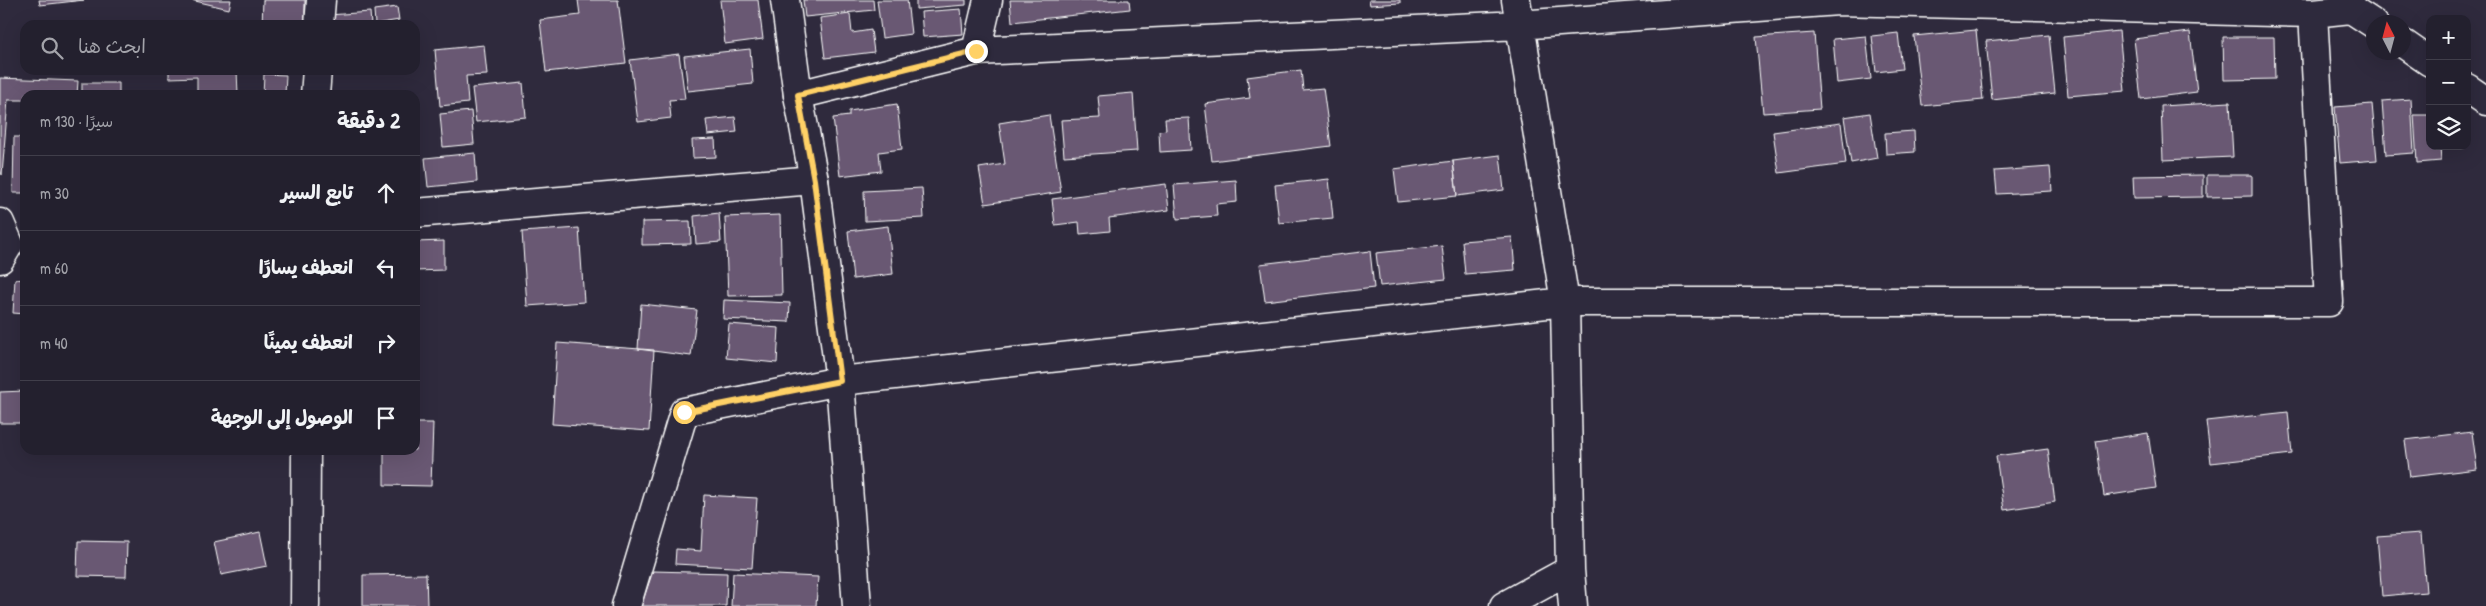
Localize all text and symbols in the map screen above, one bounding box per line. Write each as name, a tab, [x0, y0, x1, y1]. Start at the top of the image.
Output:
north arrow	[2366, 15, 2411, 60]
map controls	[2426, 15, 2471, 150]
button: +	[2426, 15, 2471, 60]
search box	[20, 20, 420, 75]
text: ابحث هنا	[78, 33, 146, 59]
icon: search	[38, 34, 66, 62]
route end	[965, 40, 988, 63]
button: −	[2426, 60, 2471, 105]
button: layers	[2426, 105, 2471, 150]
text: 2 دقيقة	[337, 106, 400, 135]
text: سيرًا · 130 m	[40, 110, 113, 132]
text: تابع السير	[281, 179, 353, 205]
icon: ahead	[372, 179, 400, 207]
text: 30 m	[40, 182, 69, 204]
text: انعطف يسارًا	[259, 254, 353, 280]
icon: left	[372, 254, 400, 282]
text: 60 m	[40, 257, 68, 279]
text: انعطف يمينًا	[264, 329, 353, 355]
icon: right	[372, 329, 400, 357]
text: 40 m	[40, 332, 68, 354]
route start	[673, 401, 696, 424]
text: الوصول إلى الوجهة	[211, 404, 353, 430]
icon: arrive	[372, 404, 400, 432]

